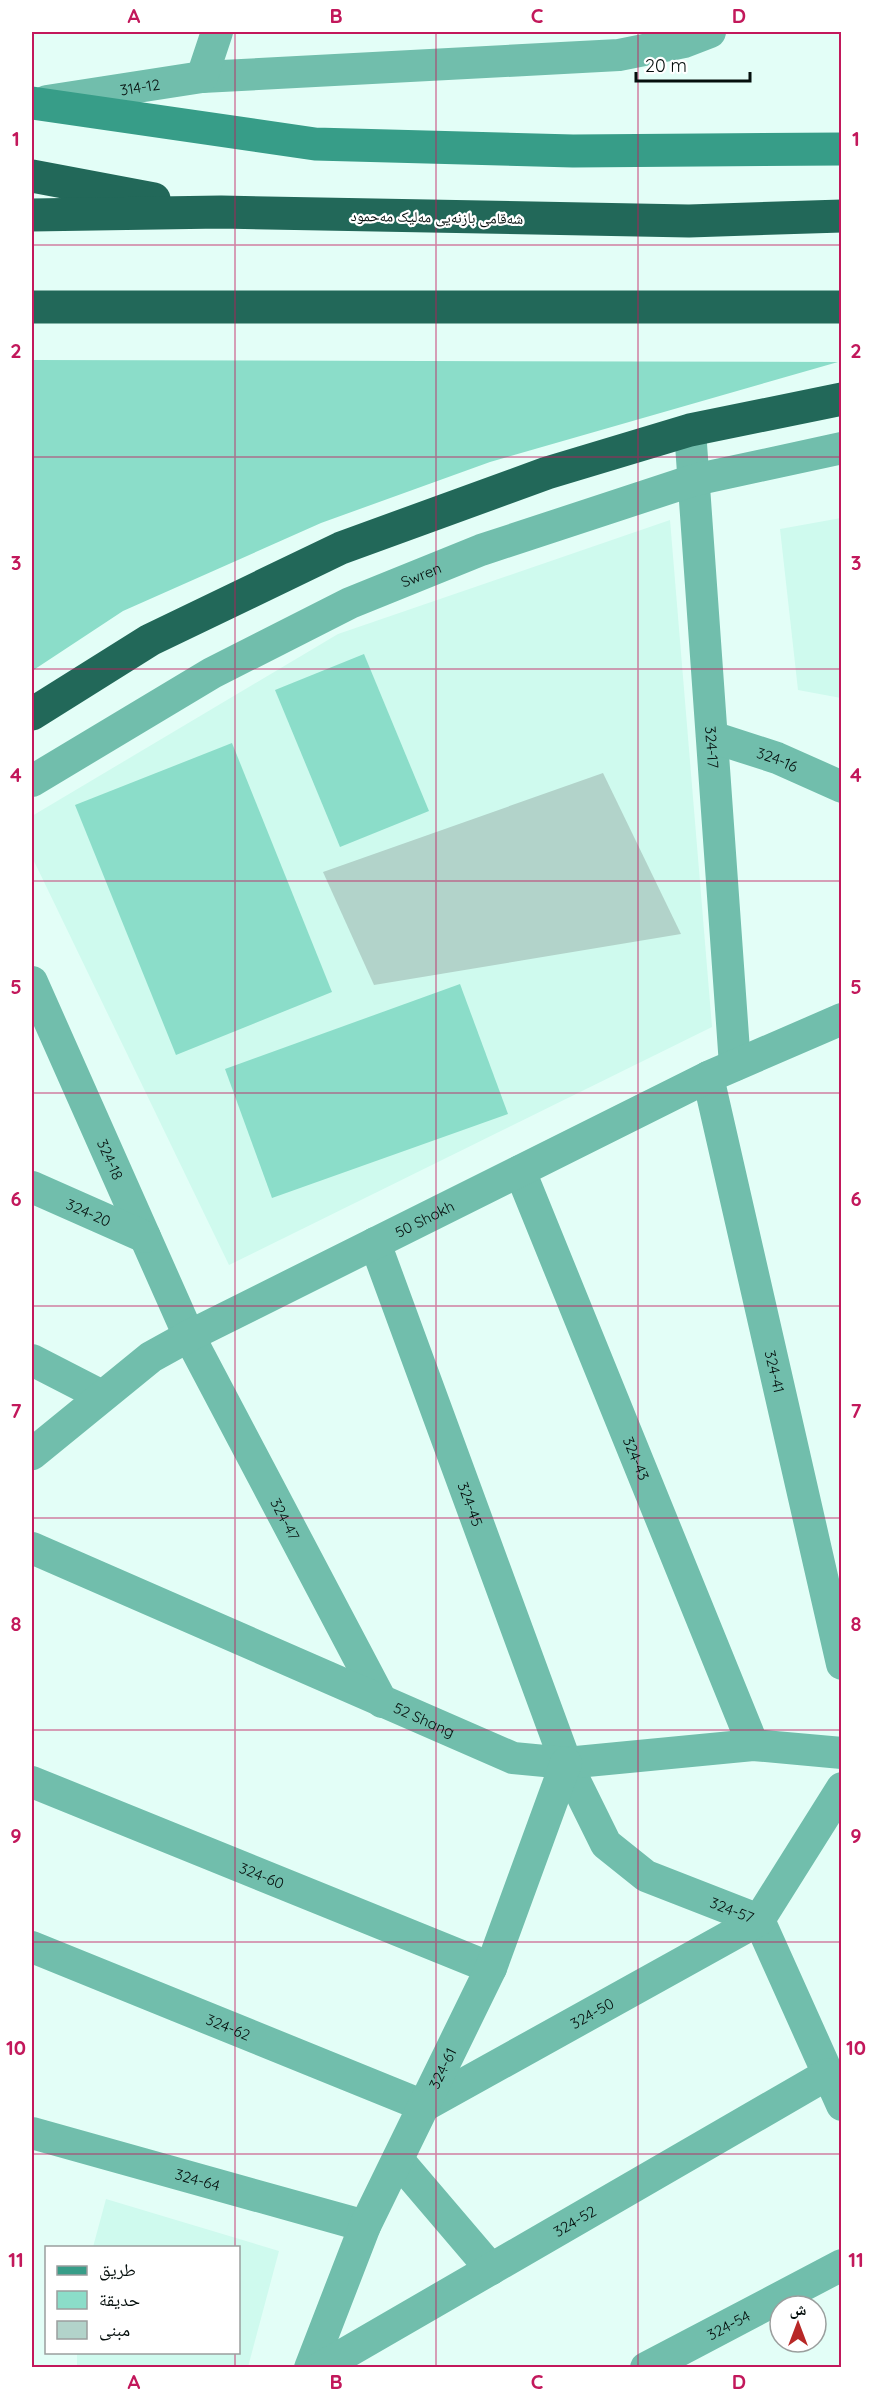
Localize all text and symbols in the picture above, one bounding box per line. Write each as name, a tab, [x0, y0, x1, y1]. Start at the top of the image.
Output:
text: A	[128, 3, 141, 28]
text: B	[329, 3, 343, 28]
text: C	[531, 3, 544, 28]
text: D	[732, 3, 746, 28]
scale bar	[636, 45, 750, 83]
text: 20 m	[645, 54, 687, 77]
street label: 314-12	[119, 74, 161, 99]
text: 1	[12, 126, 20, 151]
text: 1	[852, 126, 860, 151]
street label: شەقامی بازنەیی مەلیک مەحمود	[350, 206, 524, 229]
text: 2	[10, 338, 22, 363]
text: 2	[850, 338, 862, 363]
text: 3	[11, 550, 21, 575]
text: 3	[851, 550, 861, 575]
street label: Swren	[398, 558, 444, 591]
street label: 324-17	[702, 725, 723, 769]
street label: 324-16	[754, 743, 801, 776]
text: 4	[10, 762, 22, 787]
text: 4	[850, 762, 862, 787]
text: 5	[10, 974, 22, 999]
text: 5	[850, 974, 862, 999]
street label: 324-18	[93, 1136, 128, 1183]
text: 6	[10, 1186, 22, 1211]
text: 6	[850, 1186, 862, 1211]
street label: 324-20	[63, 1194, 114, 1230]
street label: 50 Shokh	[392, 1196, 457, 1241]
street label: 324-41	[761, 1348, 789, 1395]
text: 7	[11, 1398, 22, 1423]
text: 7	[851, 1398, 862, 1423]
street label: 324-43	[619, 1434, 654, 1483]
street label: 324-45	[454, 1479, 488, 1529]
street label: 324-47	[267, 1495, 304, 1543]
text: 8	[11, 1611, 22, 1636]
text: 8	[851, 1611, 862, 1636]
street label: 52 Shang	[391, 1698, 458, 1741]
text: 9	[10, 1823, 22, 1848]
text: 9	[850, 1823, 862, 1848]
street label: 324-60	[237, 1858, 287, 1893]
street label: 324-57	[707, 1892, 757, 1927]
street label: 324-50	[567, 1993, 617, 2032]
street label: 324-62	[204, 2009, 253, 2044]
text: 10	[6, 2035, 26, 2060]
text: 10	[846, 2035, 866, 2060]
street label: 324-61	[424, 2044, 460, 2092]
street label: 324-64	[173, 2164, 222, 2195]
street label: 324-52	[550, 2201, 599, 2241]
legend	[45, 2246, 240, 2354]
text: 11	[8, 2247, 24, 2272]
text: 11	[848, 2247, 864, 2272]
text: طريق	[99, 2258, 136, 2281]
text: حديقة	[99, 2288, 140, 2311]
north arrow	[768, 2294, 828, 2354]
text: ش	[790, 2299, 807, 2319]
street label: 324-54	[704, 2306, 753, 2344]
text: مبنى	[99, 2318, 130, 2341]
text: A	[128, 2369, 141, 2394]
text: B	[329, 2369, 343, 2394]
text: C	[531, 2369, 544, 2394]
text: D	[732, 2369, 746, 2394]

